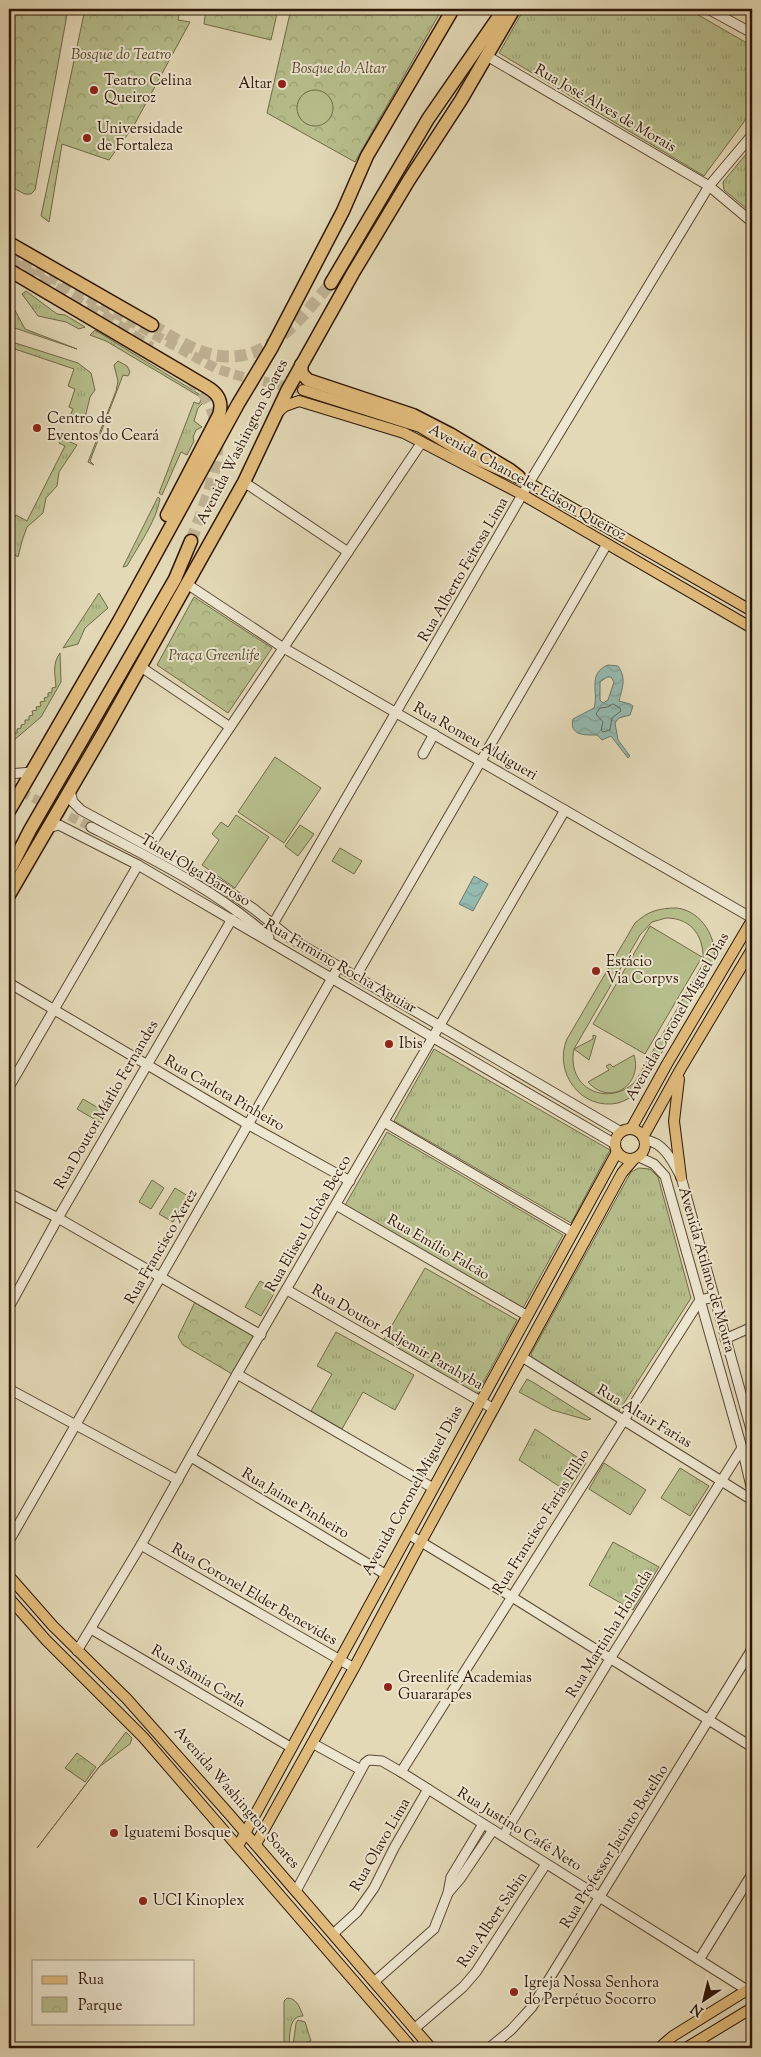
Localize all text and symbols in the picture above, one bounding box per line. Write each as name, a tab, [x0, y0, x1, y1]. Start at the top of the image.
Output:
park label: Bosque do Teatro	[71, 45, 171, 66]
park label: Bosque do Altar	[291, 59, 387, 80]
street label: Rua José Alves de Morais	[530, 60, 680, 158]
place label: Teatro Celina Queiroz	[104, 71, 192, 109]
place label: Altar	[238, 74, 272, 95]
marker: Altar	[276, 78, 288, 90]
marker: Teatro Celina Queiroz	[88, 84, 100, 96]
place label: Universidade de Fortaleza	[97, 119, 183, 157]
marker: Universidade de Fortaleza	[81, 132, 93, 144]
street label: Avenida Washington Soares	[192, 356, 294, 528]
place label: Centro de Eventos do Ceará	[47, 409, 159, 447]
street label: Avenida Chanceler Edson Queiroz	[424, 420, 630, 546]
marker: Centro de Eventos do Ceará	[31, 422, 43, 434]
street label: Rua Alberto Feitosa Lima	[414, 494, 514, 646]
park label: Praça Greenlife	[168, 646, 260, 667]
street label: Rua Romeu Aldigueri	[409, 698, 541, 786]
street label: Túnel Olga Barroso	[136, 830, 254, 912]
street label: Rua Firmino Rocha Aguiar	[260, 915, 420, 1019]
street label: Avenida Coronel Miguel Dias	[621, 929, 735, 1105]
place label: Estácio Via Corpvs	[606, 952, 679, 990]
marker: Estácio Via Corpvs	[590, 965, 602, 977]
street label: Rua Doutor Márlio Fernandes	[50, 1016, 164, 1193]
place label: Ibis	[399, 1034, 423, 1055]
marker: Ibis	[383, 1038, 395, 1050]
street label: Rua Carlota Pinheiro	[160, 1051, 288, 1137]
street label: Rua Eliseu Uchôa Becco	[261, 1152, 357, 1296]
street label: Rua Francisco Xerez	[120, 1185, 204, 1308]
street label: Avenida Atilano de Moura	[672, 1185, 740, 1355]
street label: Rua Emílio Falcão	[383, 1210, 493, 1286]
street label: Rua Doutor Adjemir Parahyba	[307, 1280, 487, 1396]
street label: Rua Altair Farias	[592, 1380, 696, 1454]
street label: Avenida Coronel Miguel Dias	[357, 1402, 469, 1580]
street label: Rua Francisco Farias Filho	[489, 1445, 595, 1599]
street label: Rua Jaime Pinheiro	[237, 1464, 353, 1544]
street label: Rua Coronel Elder Benevides	[167, 1539, 341, 1651]
street label: Rua Martinha Holanda	[562, 1566, 658, 1702]
street label: Rua Sâmia Carla	[147, 1640, 249, 1714]
place label: Greenlife Academias Guararapes	[398, 1668, 532, 1706]
marker: Greenlife Academias Guararapes	[382, 1681, 394, 1693]
street label: Avenida Washington Soares	[168, 1722, 304, 1874]
street label: Rua Professor Jacinto Botelho	[556, 1761, 674, 1933]
street label: Rua Justino Café Neto	[453, 1783, 585, 1877]
street label: Rua Olavo Lima	[346, 1795, 416, 1895]
place label: Iguatemi Bosque	[124, 1823, 231, 1844]
marker: Iguatemi Bosque	[108, 1827, 120, 1839]
street label: Rua Albert Sabin	[453, 1868, 533, 1972]
place label: UCI Kinoplex	[153, 1891, 245, 1912]
marker: UCI Kinoplex	[137, 1895, 149, 1907]
legend	[32, 1960, 195, 2024]
text: Rua	[78, 1970, 104, 1991]
place label: Igreja Nossa Senhora do Perpétuo Socorro	[524, 1973, 659, 2011]
north arrow	[678, 1974, 728, 2024]
marker: Igreja Nossa Senhora do Perpétuo Socorro	[508, 1986, 520, 1998]
text: Parque	[78, 1996, 122, 2017]
text: N	[687, 1998, 708, 2020]

